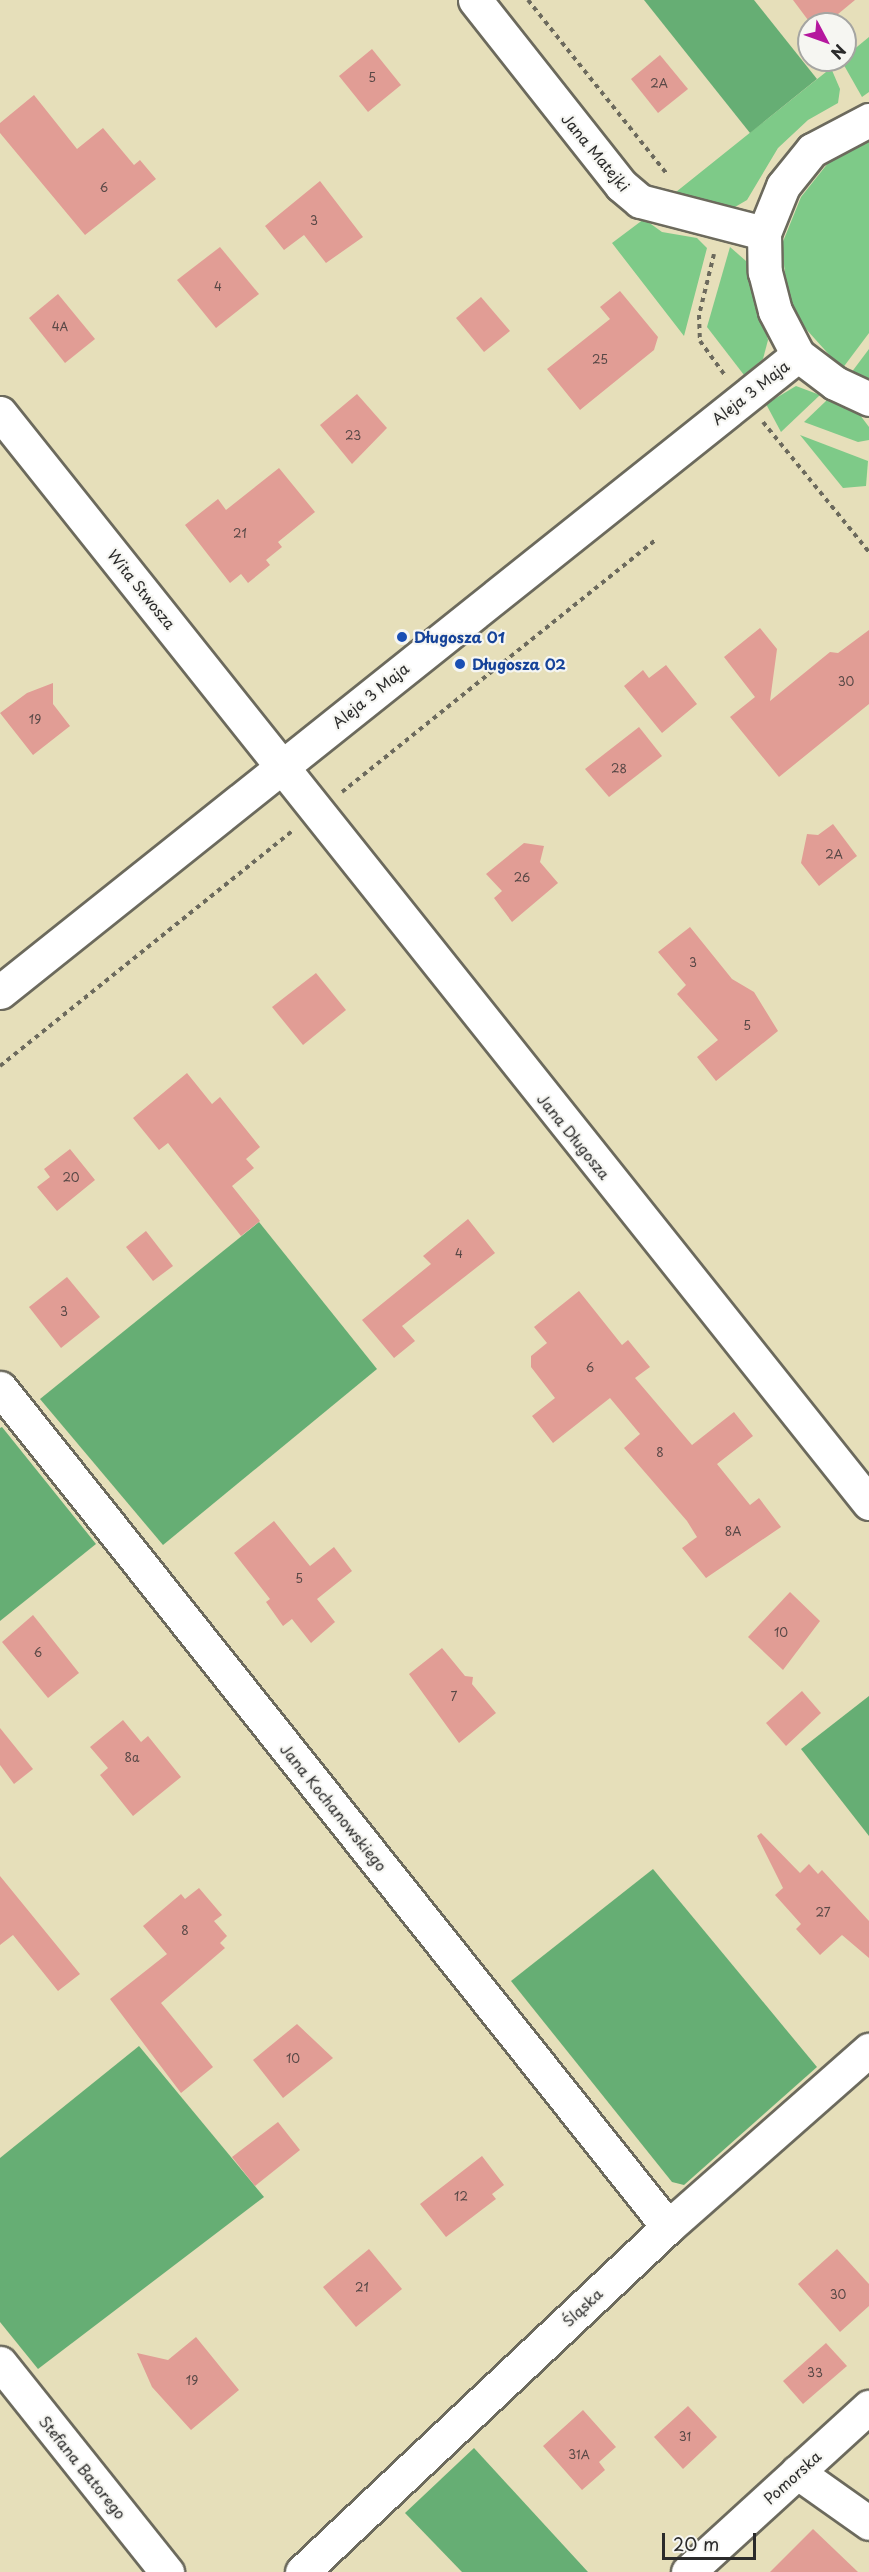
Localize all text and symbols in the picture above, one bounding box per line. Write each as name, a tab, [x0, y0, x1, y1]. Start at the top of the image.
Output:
north arrow	[797, 12, 857, 72]
text: N	[826, 40, 852, 65]
house number: 5	[368, 71, 376, 85]
house number: 2A	[650, 77, 668, 91]
street label: Jana Matejki	[558, 110, 634, 194]
house number: 6	[100, 181, 108, 195]
house number: 3	[310, 214, 318, 228]
house number: 4	[214, 280, 222, 294]
house number: 4A	[52, 320, 68, 334]
house number: 25	[592, 353, 608, 367]
street label: Aleja 3 Maja	[708, 356, 792, 428]
house number: 23	[345, 429, 361, 443]
house number: 21	[233, 527, 247, 541]
street label: Wita Stwosza	[104, 545, 180, 633]
place label: Długosza 01	[414, 628, 505, 646]
marker: Długosza 01	[395, 630, 409, 644]
place label: Długosza 02	[472, 655, 566, 673]
marker: Długosza 02	[453, 657, 467, 671]
street label: Aleja 3 Maja	[328, 659, 412, 731]
house number: 30	[838, 675, 854, 689]
house number: 19	[29, 713, 41, 727]
house number: 28	[611, 762, 627, 776]
house number: 2A	[825, 848, 843, 862]
house number: 26	[514, 871, 530, 885]
house number: 3	[689, 956, 697, 970]
house number: 5	[743, 1019, 751, 1033]
street label: Jana Długosza	[534, 1090, 614, 1182]
house number: 20	[62, 1171, 80, 1185]
house number: 4	[455, 1247, 463, 1261]
house number: 3	[60, 1305, 68, 1319]
house number: 6	[586, 1361, 594, 1375]
house number: 8	[656, 1446, 664, 1460]
house number: 8A	[725, 1525, 741, 1539]
house number: 5	[295, 1572, 303, 1586]
house number: 10	[774, 1626, 788, 1640]
house number: 6	[34, 1646, 42, 1660]
house number: 7	[451, 1690, 457, 1704]
street label: Jana Kochanowskiego	[277, 1740, 391, 1874]
house number: 8a	[125, 1751, 139, 1765]
house number: 27	[816, 1906, 830, 1920]
house number: 8	[181, 1924, 189, 1938]
house number: 10	[286, 2052, 300, 2066]
house number: 12	[454, 2190, 468, 2204]
house number: 21	[355, 2281, 369, 2295]
street label: Śląska	[558, 2284, 606, 2330]
house number: 30	[830, 2288, 846, 2302]
house number: 33	[807, 2366, 823, 2380]
house number: 19	[186, 2374, 198, 2388]
street label: Stefana Batorego	[36, 2412, 130, 2522]
house number: 31	[679, 2430, 691, 2444]
street label: Pomorska	[760, 2447, 824, 2507]
house number: 31A	[568, 2448, 590, 2462]
scale bar	[665, 2521, 760, 2559]
text: 20 m	[673, 2530, 719, 2557]

